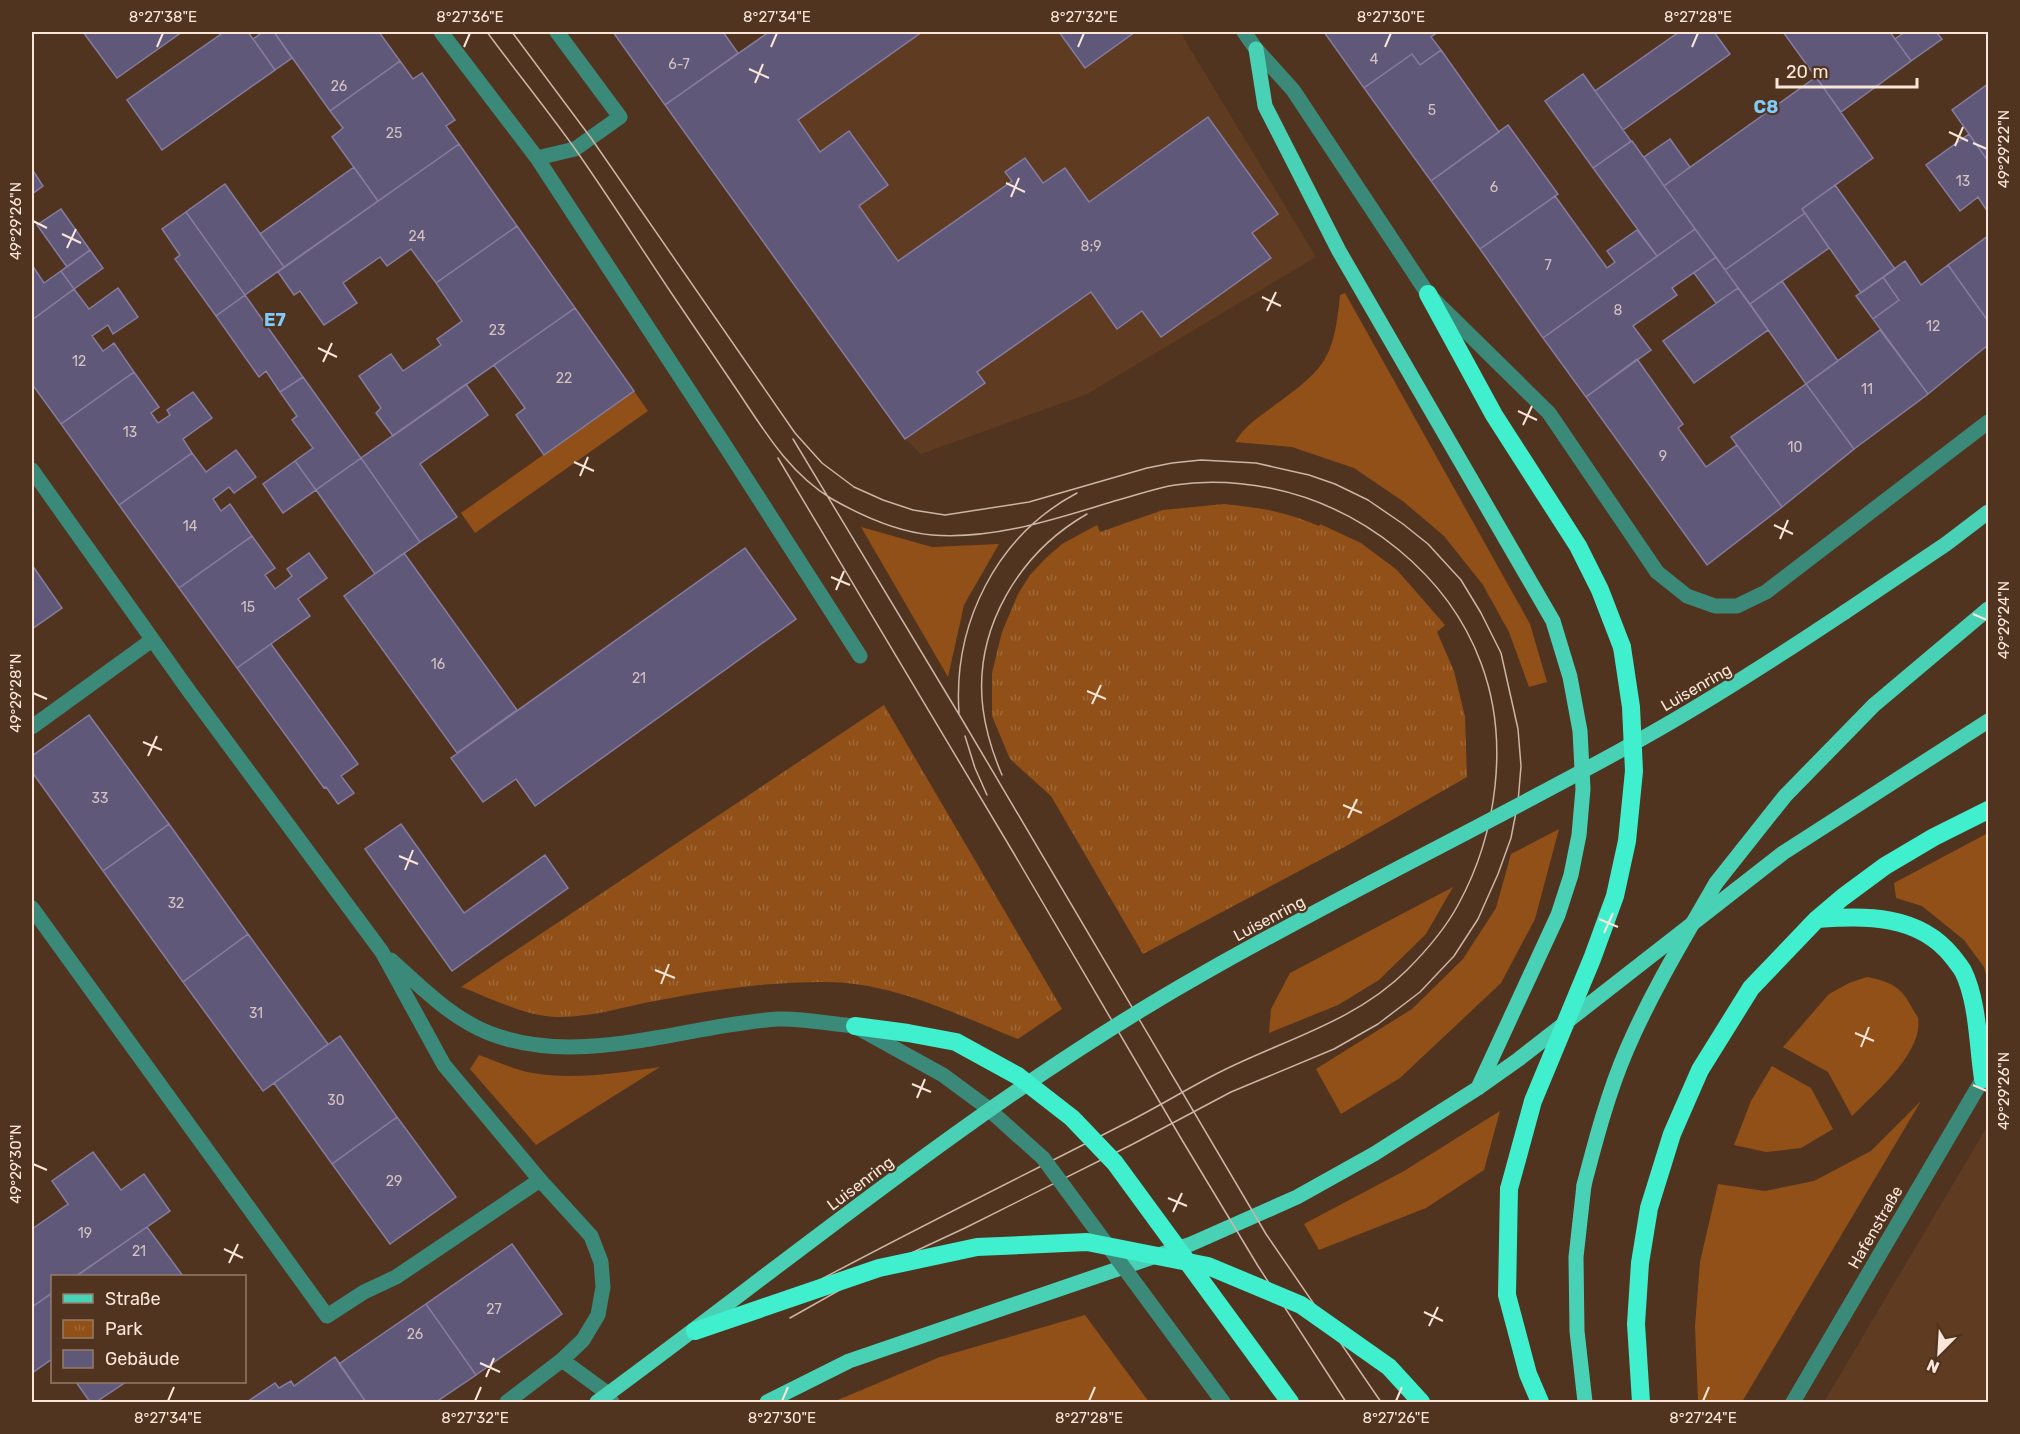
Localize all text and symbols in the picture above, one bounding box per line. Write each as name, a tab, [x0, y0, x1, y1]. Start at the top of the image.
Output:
text: 8°27'38"E	[129, 8, 197, 26]
text: 8°27'36"E	[436, 8, 504, 26]
text: 8°27'34"E	[743, 8, 811, 26]
text: 8°27'32"E	[1050, 8, 1118, 26]
text: 8°27'30"E	[1357, 8, 1425, 26]
text: 8°27'28"E	[1664, 8, 1732, 26]
house number: 4	[1370, 51, 1379, 68]
scale bar	[1777, 51, 1916, 89]
house number: 6-7	[668, 56, 690, 73]
text: 20 m	[1786, 61, 1828, 83]
house number: 26	[331, 78, 347, 95]
district label: C8	[1754, 96, 1778, 118]
house number: 5	[1428, 102, 1436, 119]
text: 49°29'22"N	[1995, 110, 2013, 188]
house number: 25	[386, 125, 402, 142]
house number: 13	[1956, 173, 1970, 190]
house number: 6	[1490, 179, 1498, 196]
text: 49°29'26"N	[7, 182, 25, 260]
house number: 24	[409, 228, 426, 245]
house number: 8;9	[1081, 238, 1102, 255]
house number: 7	[1544, 257, 1552, 274]
house number: 8	[1614, 302, 1623, 319]
district label: E7	[264, 309, 286, 331]
house number: 12	[1926, 318, 1940, 335]
house number: 23	[489, 322, 505, 339]
house number: 12	[72, 353, 86, 370]
house number: 22	[556, 370, 572, 387]
house number: 11	[1861, 381, 1873, 398]
house number: 13	[123, 424, 137, 441]
house number: 10	[1788, 439, 1803, 456]
house number: 9	[1659, 448, 1667, 465]
house number: 14	[183, 518, 198, 535]
text: 49°29'24"N	[1995, 581, 2013, 659]
house number: 15	[241, 599, 255, 616]
text: 49°29'28"N	[7, 653, 25, 733]
house number: 16	[431, 656, 445, 673]
street label: Luisenring	[1658, 660, 1735, 715]
house number: 21	[632, 670, 646, 687]
house number: 33	[92, 790, 108, 807]
street label: Luisenring	[1230, 892, 1308, 945]
house number: 32	[168, 895, 184, 912]
house number: 31	[249, 1005, 263, 1022]
text: 49°29'26"N	[1995, 1052, 2013, 1130]
house number: 30	[327, 1092, 345, 1109]
text: 49°29'30"N	[7, 1124, 25, 1204]
street label: Luisenring	[823, 1152, 897, 1215]
house number: 29	[386, 1173, 402, 1190]
street label: Hafenstraße	[1844, 1182, 1907, 1272]
house number: 19	[78, 1225, 92, 1242]
house number: 21	[132, 1243, 146, 1260]
legend	[51, 1275, 246, 1383]
text: Straße	[105, 1288, 161, 1310]
house number: 27	[486, 1301, 502, 1318]
text: Park	[105, 1318, 143, 1340]
north arrow	[1909, 1323, 1969, 1383]
house number: 26	[407, 1326, 423, 1343]
text: Gebäude	[105, 1348, 180, 1370]
text: N	[1924, 1355, 1942, 1377]
text: 8°27'34"E	[134, 1409, 202, 1427]
text: 8°27'32"E	[441, 1409, 509, 1427]
text: 8°27'30"E	[748, 1409, 816, 1427]
text: 8°27'28"E	[1055, 1409, 1123, 1427]
text: 8°27'26"E	[1362, 1409, 1430, 1427]
text: 8°27'24"E	[1669, 1409, 1737, 1427]

